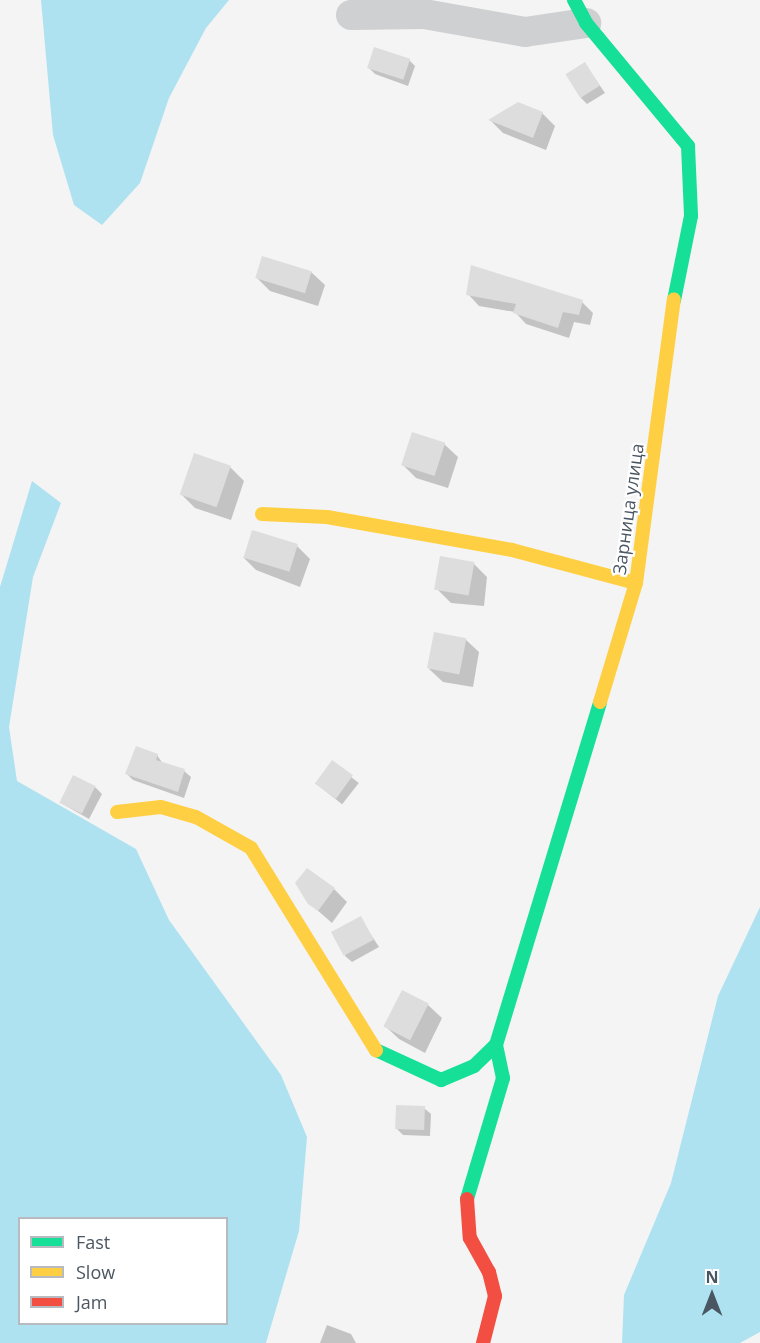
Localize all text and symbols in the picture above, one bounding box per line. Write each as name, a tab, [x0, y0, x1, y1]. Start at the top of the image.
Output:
street label: Зарница улица	[608, 442, 648, 576]
legend	[18, 1217, 228, 1325]
text: Fast	[76, 1230, 110, 1254]
text: Slow	[76, 1260, 115, 1284]
north arrow	[682, 1265, 742, 1325]
text: N	[705, 1266, 719, 1288]
text: Jam	[76, 1290, 108, 1314]

